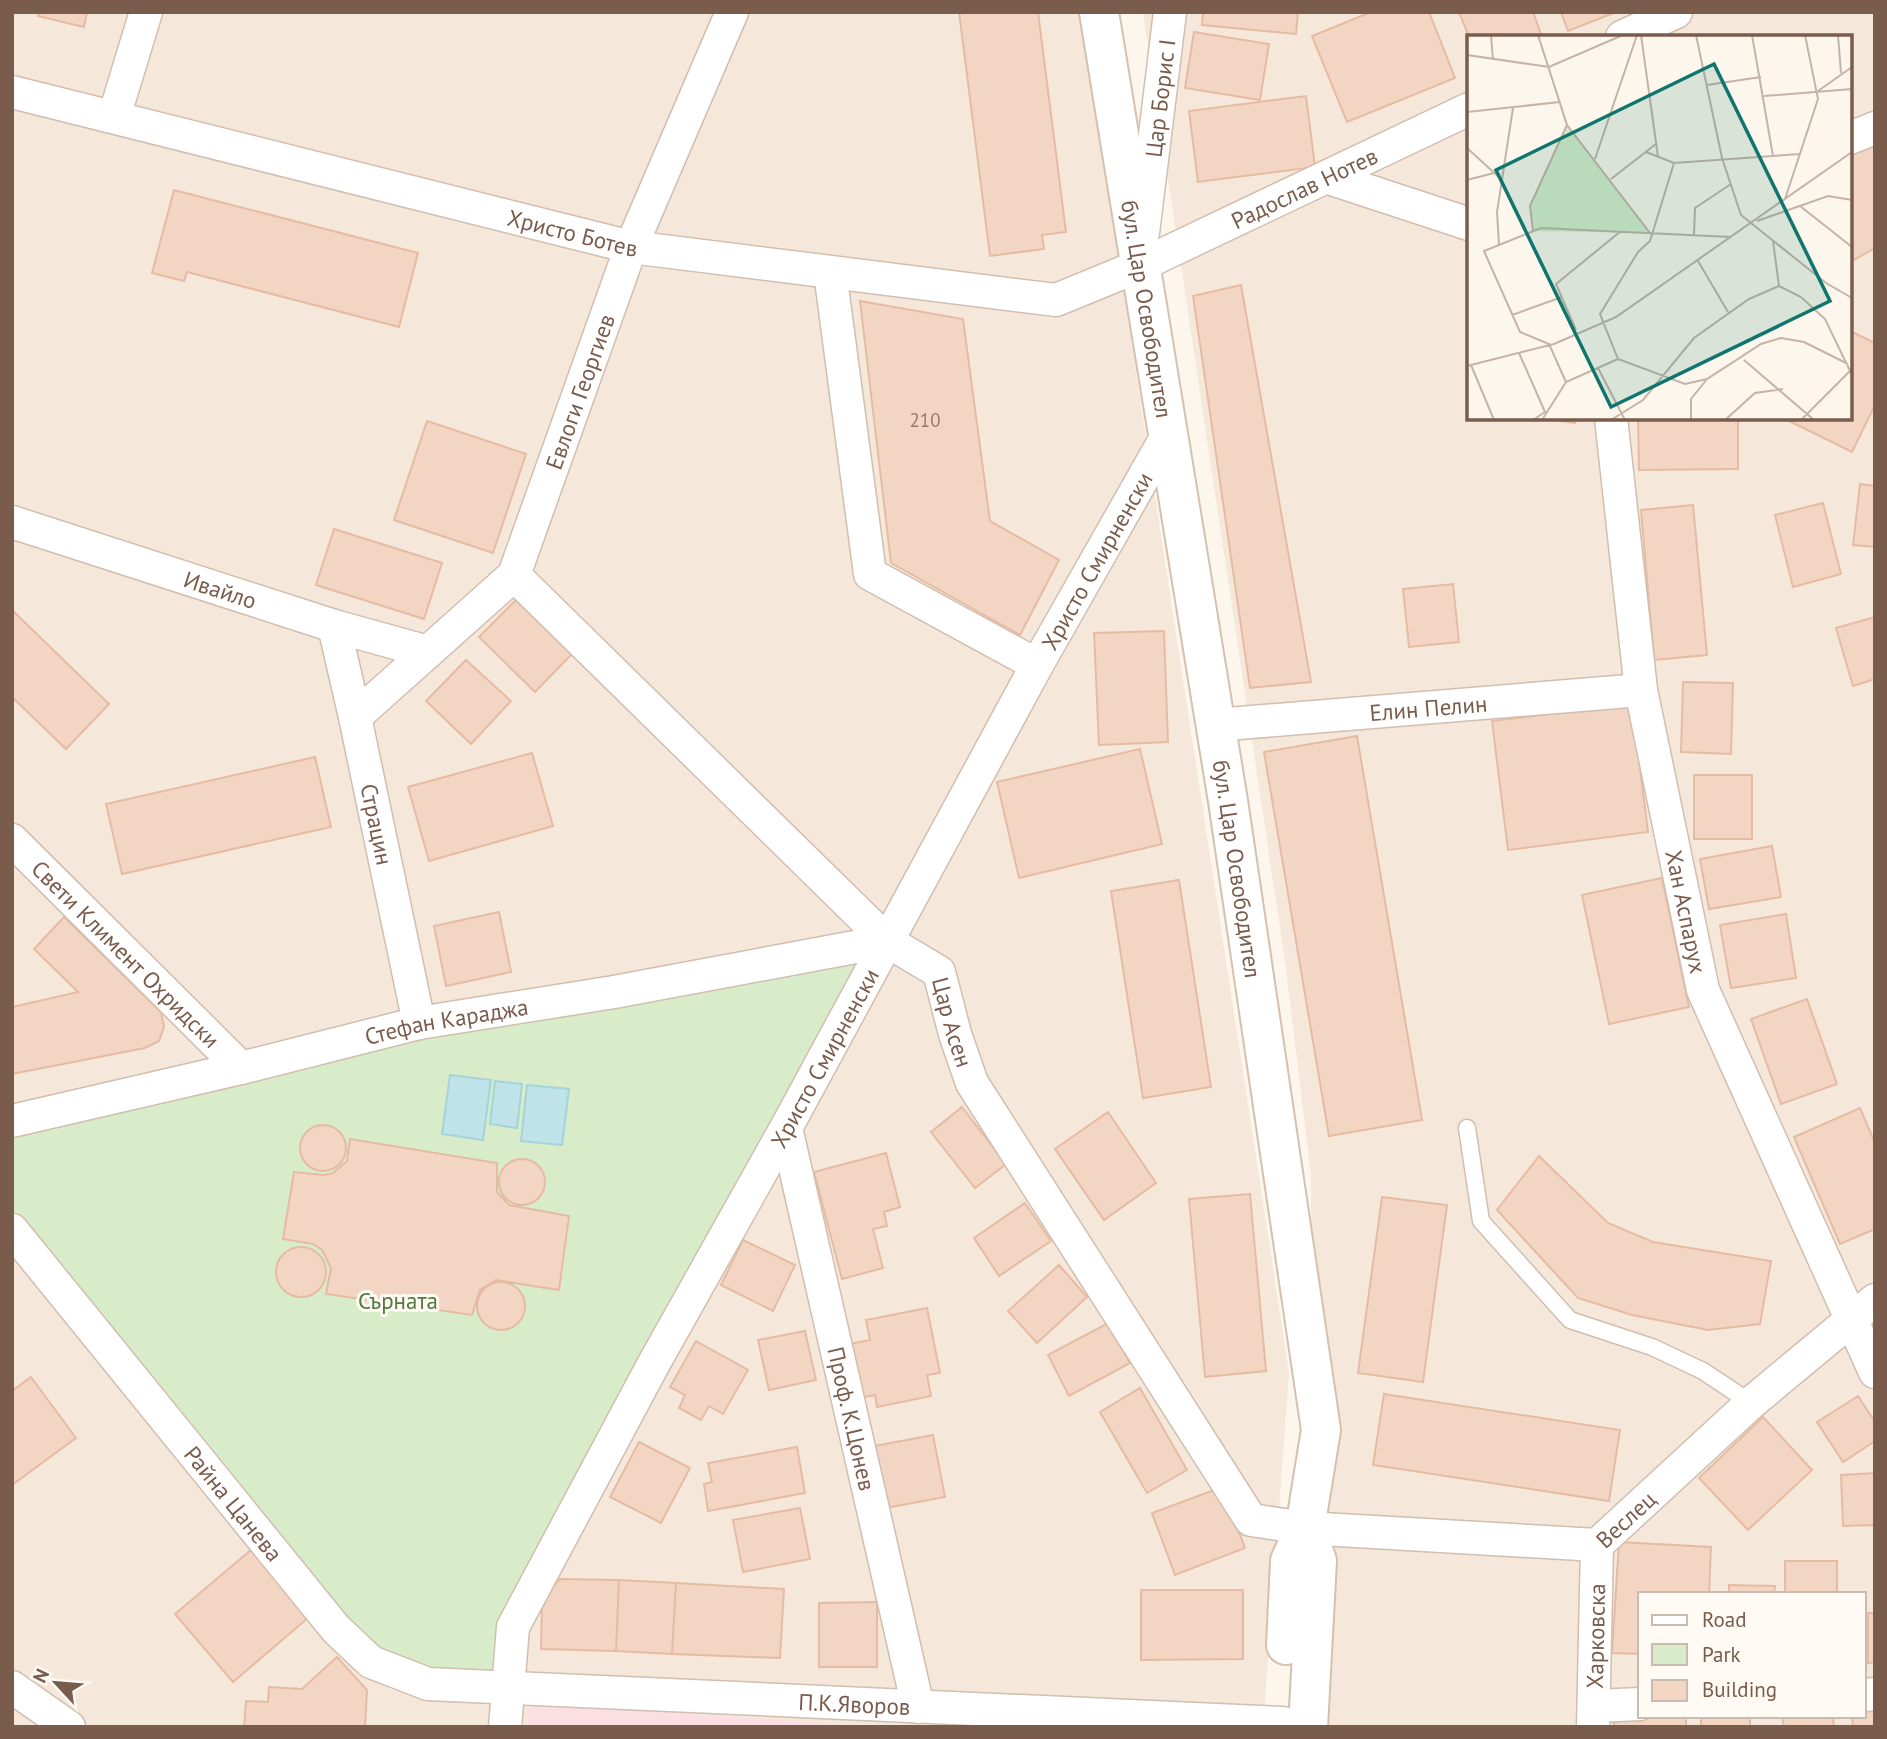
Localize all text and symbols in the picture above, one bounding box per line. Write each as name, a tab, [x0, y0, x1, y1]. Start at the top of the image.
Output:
inset map	[1467, 35, 1852, 420]
street label: Цар Борис I	[1138, 37, 1181, 159]
street label: Радослав Нотев	[1226, 140, 1382, 235]
street label: бул. Цар Освободител	[1115, 198, 1180, 420]
street label: Христо Ботев	[505, 202, 639, 262]
street label: Евлоги Георгиев	[538, 310, 620, 473]
house number: 210	[909, 408, 941, 432]
street label: Христо Смирненски	[1034, 466, 1158, 655]
street label: Ивайло	[180, 564, 261, 615]
street label: Елин Пелин	[1368, 688, 1488, 727]
street label: бул. Цар Освободител	[1207, 758, 1268, 980]
street label: Страцин	[355, 781, 400, 868]
street label: Хан Аспарух	[1660, 847, 1714, 976]
street label: Свети Климент Охридски	[26, 854, 226, 1054]
street label: Христо Смирненски	[763, 963, 884, 1153]
street label: Цар Асен	[926, 974, 980, 1071]
street label: Стефан Караджа	[362, 991, 530, 1051]
park label: Сърната	[358, 1286, 438, 1315]
street label: Проф. К.Цонев	[822, 1344, 883, 1493]
street label: Райна Цанева	[178, 1440, 289, 1567]
street label: Веслец	[1589, 1484, 1662, 1554]
street label: Харковска	[1579, 1583, 1611, 1689]
legend	[1638, 1592, 1866, 1718]
text: Road	[1702, 1606, 1746, 1633]
text: Park	[1702, 1641, 1741, 1668]
north arrow	[21, 1648, 91, 1718]
text: N	[27, 1665, 54, 1686]
text: Building	[1702, 1676, 1777, 1703]
street label: П.К.Яворов	[798, 1686, 911, 1720]

